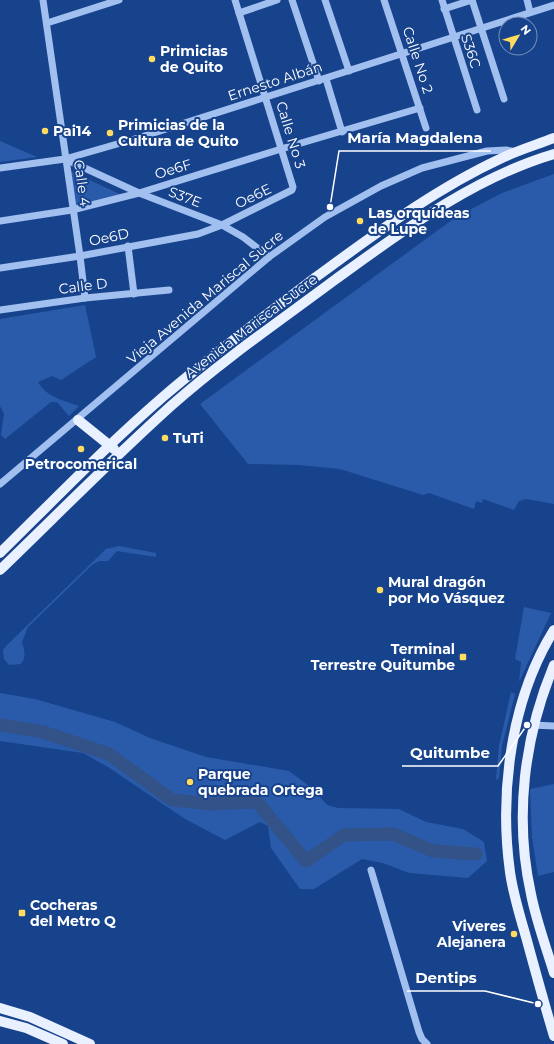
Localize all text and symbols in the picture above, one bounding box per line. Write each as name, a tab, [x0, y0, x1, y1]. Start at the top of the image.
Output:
north arrow	[498, 16, 538, 56]
text: N	[518, 22, 534, 38]
street label: Calle No 2	[399, 24, 437, 96]
street label: S36C	[457, 32, 485, 70]
place label: Primicias de Quito	[160, 42, 228, 76]
marker: Primicias de Quito	[147, 54, 157, 64]
street label: Ernesto Albán	[225, 57, 325, 105]
street label: Calle No 3	[272, 99, 310, 171]
place label: Primicias de la Cultura de Quito	[118, 116, 239, 150]
place label: Pai14	[53, 122, 91, 140]
callout: María Magdalena	[339, 124, 491, 151]
marker: Pai14	[40, 126, 50, 136]
marker: Primicias de la Cultura de Quito	[105, 128, 115, 138]
text: María Magdalena	[347, 128, 483, 147]
street label: Oe6F	[152, 155, 194, 183]
street label: Calle 4	[70, 158, 94, 208]
street label: Oe6E	[232, 180, 274, 212]
street label: S37E	[166, 183, 204, 211]
place label: Las orquídeas de Lupe	[368, 204, 470, 238]
marker: Las orquídeas de Lupe	[355, 216, 365, 226]
street label: Oe6D	[87, 224, 131, 250]
street label: Vieja Avenida Mariscal Sucre	[124, 227, 286, 367]
street label: Avenida Mariscal Sucre	[182, 271, 320, 381]
street label: Calle D	[57, 274, 109, 298]
place label: TuTi	[173, 429, 204, 447]
marker: TuTi	[160, 433, 170, 443]
marker: Petrocomerical	[76, 444, 86, 454]
place label: Petrocomerical	[25, 455, 137, 473]
place label: Mural dragón por Mo Vásquez	[388, 573, 505, 607]
marker: Mural dragón por Mo Vásquez	[375, 585, 385, 595]
place label: Terminal Terrestre Quitumbe	[311, 640, 455, 674]
marker: Terminal Terrestre Quitumbe	[458, 652, 468, 662]
callout: Quitumbe	[402, 739, 498, 766]
text: Quitumbe	[410, 743, 490, 762]
place label: Parque quebrada Ortega	[198, 765, 323, 799]
marker: Parque quebrada Ortega	[185, 777, 195, 787]
place label: Cocheras del Metro Q	[30, 896, 116, 930]
marker: Cocheras del Metro Q	[17, 908, 27, 918]
place label: Viveres Alejanera	[436, 917, 507, 951]
marker: Viveres Alejanera	[509, 929, 519, 939]
callout: Dentips	[407, 964, 485, 991]
text: Dentips	[415, 968, 477, 987]

